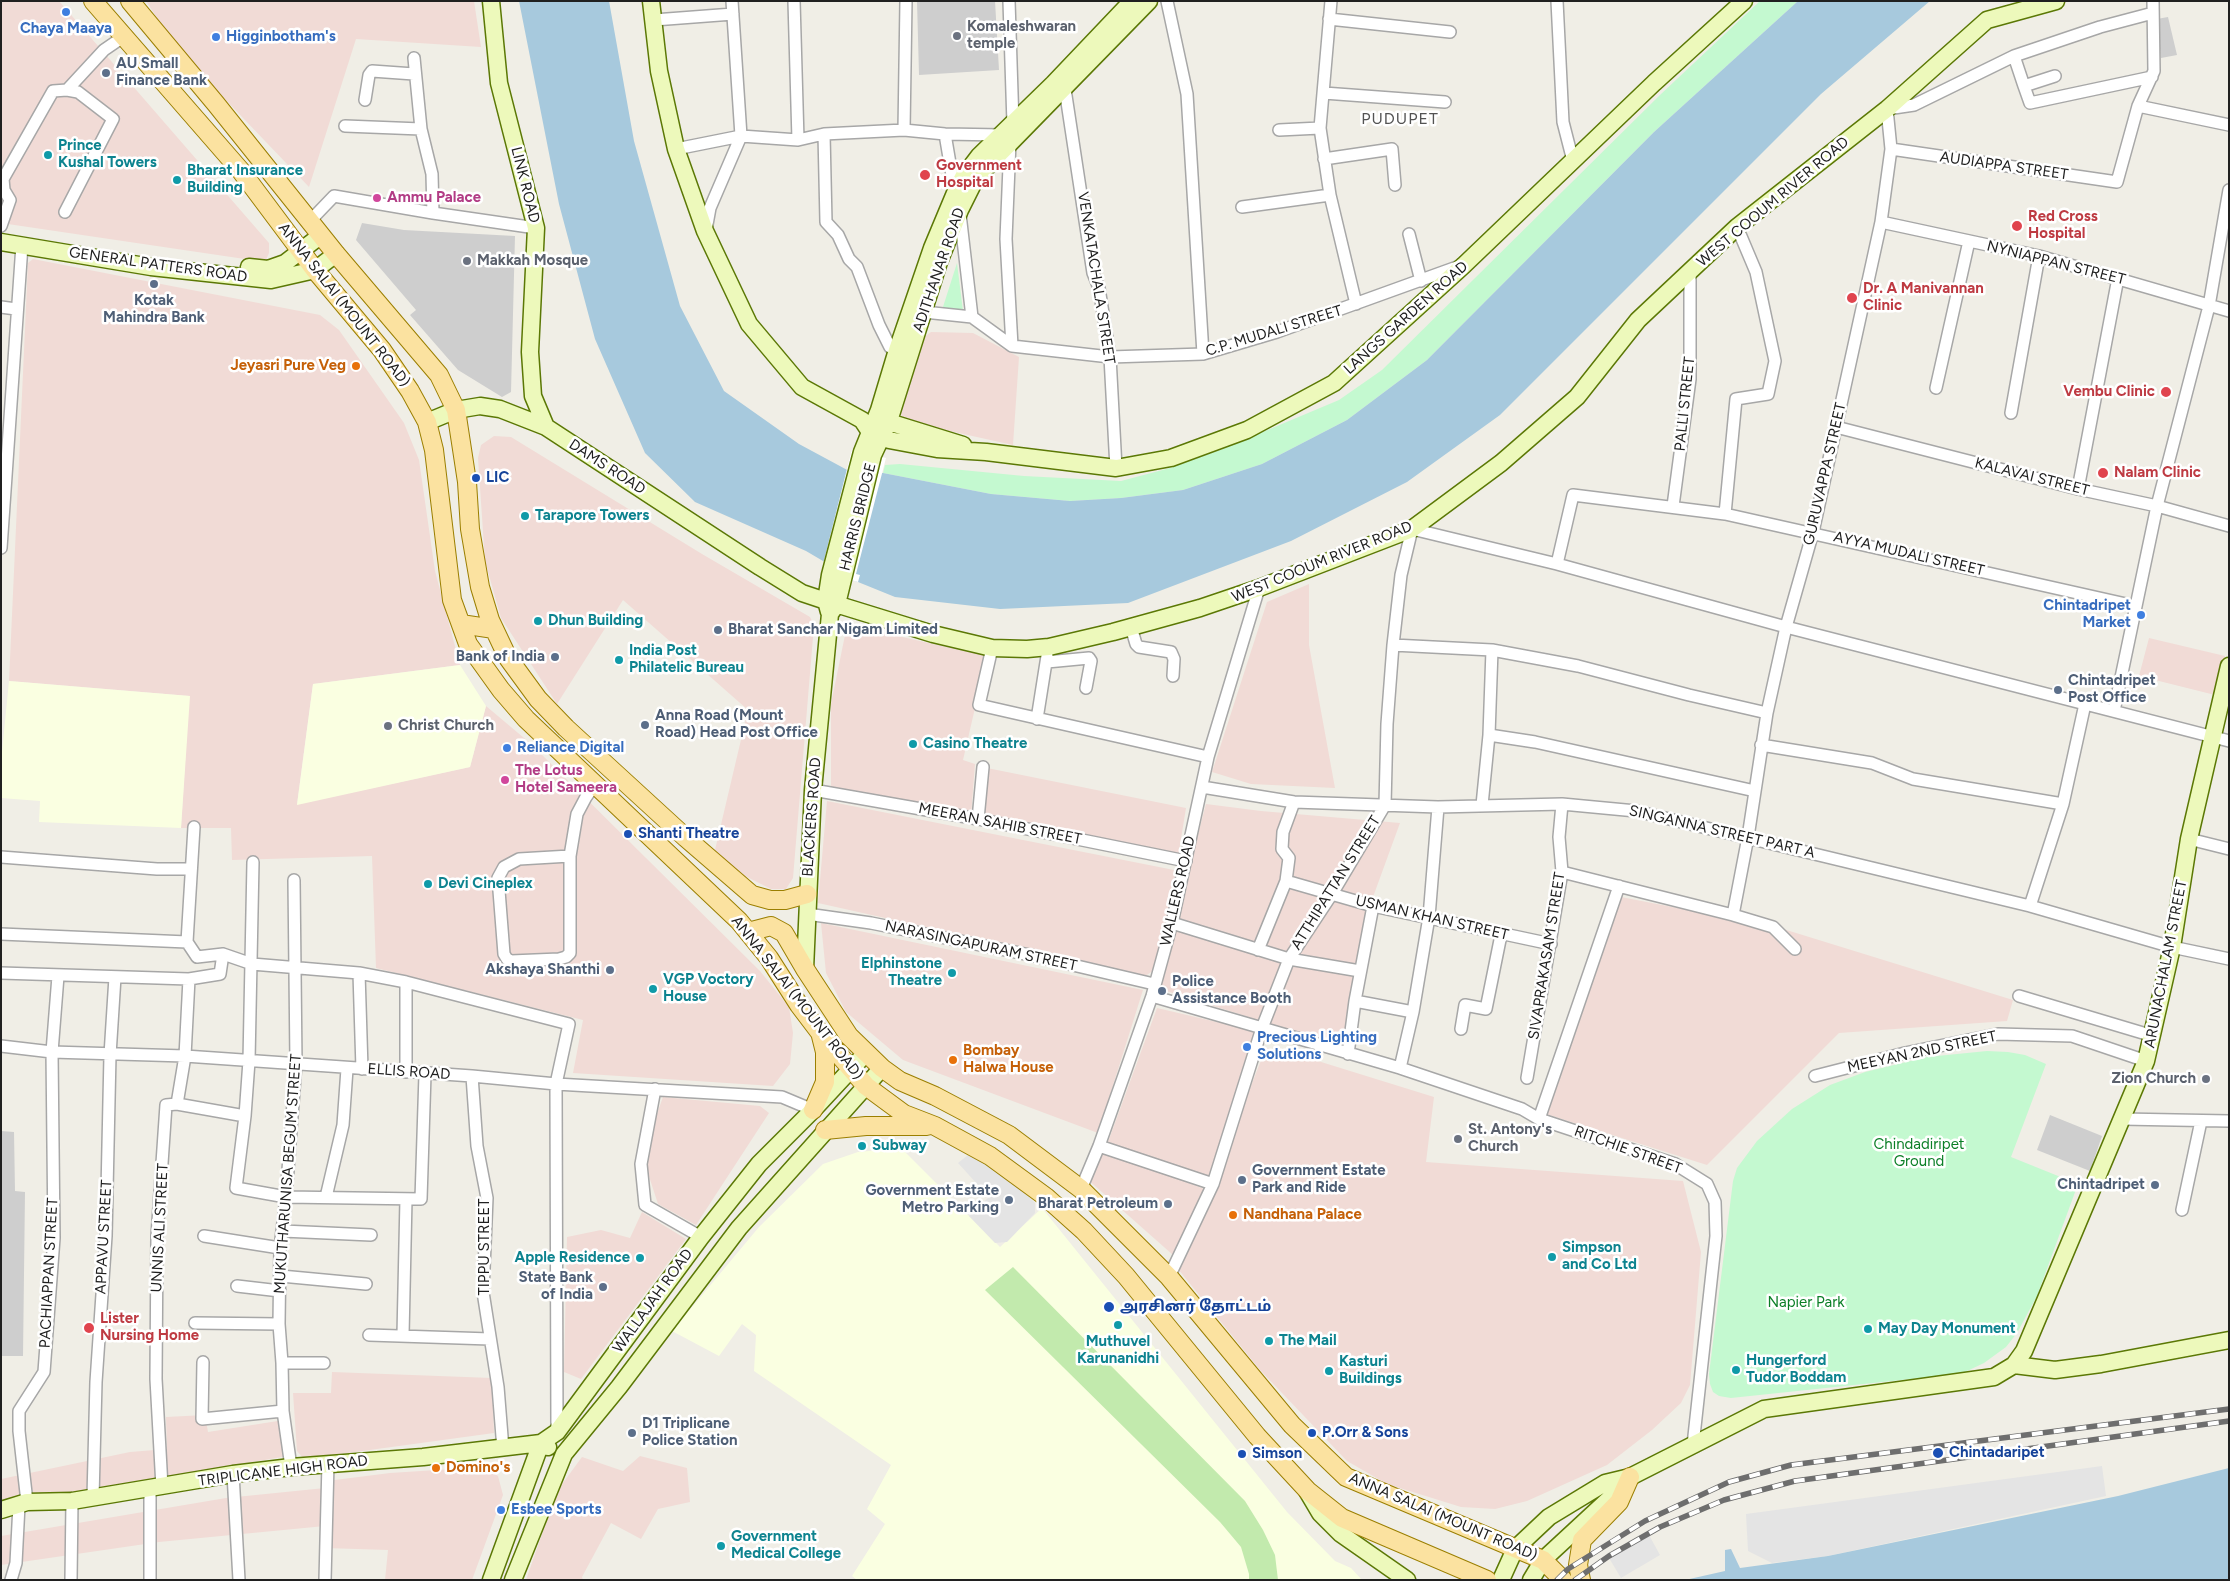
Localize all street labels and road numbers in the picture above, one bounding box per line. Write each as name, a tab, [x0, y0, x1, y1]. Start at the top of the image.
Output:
street label: WEST COOUM RIVER ROAD	[1693, 133, 1853, 271]
street label: LINK ROAD	[507, 145, 543, 225]
street label: AUDIAPPA STREET	[1939, 148, 2069, 184]
street label: VENKATACHALA STREET	[1074, 191, 1118, 365]
street label: ADITHANAR ROAD	[909, 205, 969, 335]
street label: ANNA SALAI (MOUNT ROAD)	[274, 220, 414, 390]
street label: NYNIAPPAN STREET	[1985, 237, 2127, 289]
street label: GENERAL PATTERS ROAD	[68, 244, 248, 286]
street label: LANGS GARDEN ROAD	[1340, 258, 1472, 378]
street label: C.P. MUDALI STREET	[1204, 302, 1344, 360]
street label: PALLI STREET	[1671, 356, 1699, 452]
street label: GURUVAPPA STREET	[1800, 401, 1850, 547]
street label: DAMS ROAD	[565, 436, 649, 498]
street label: KALAVAI STREET	[1973, 454, 2091, 500]
street label: HARRIS BRIDGE	[836, 461, 880, 573]
street label: WEST COOUM RIVER ROAD	[1229, 518, 1415, 606]
street label: AYYA MUDALI STREET	[1832, 528, 1986, 580]
street label: BLACKERS ROAD	[799, 757, 825, 877]
street label: MEERAN SAHIB STREET	[917, 799, 1083, 849]
street label: SINGANNA STREET PART A	[1627, 802, 1817, 862]
street label: ATTHIPATTAN STREET	[1287, 813, 1385, 953]
street label: WALLERS ROAD	[1157, 834, 1199, 948]
street label: SIVAPRAKASAM STREET	[1525, 871, 1569, 1041]
street label: ARUNACHALAM STREET	[2141, 878, 2191, 1050]
street label: USMAN KHAN STREET	[1354, 892, 1510, 944]
street label: ANNA SALAI (MOUNT ROAD)	[727, 913, 867, 1083]
street label: NARASINGAPURAM STREET	[883, 917, 1079, 975]
street label: MEEYAN 2ND STREET	[1846, 1027, 1998, 1077]
street label: MUKUTHARUNISA BEGUM STREET	[271, 1053, 305, 1295]
street label: ELLIS ROAD	[367, 1060, 451, 1084]
street label: RITCHIE STREET	[1572, 1122, 1684, 1178]
street label: UNNIS ALI STREET	[148, 1163, 172, 1293]
street label: APPAVU STREET	[92, 1179, 116, 1295]
street label: PACHIAPPAN STREET	[36, 1197, 62, 1349]
street label: TIPPU STREET	[476, 1199, 494, 1295]
street label: WALLAJAH ROAD	[609, 1245, 697, 1357]
street label: TRIPLICANE HIGH ROAD	[197, 1452, 369, 1490]
street label: ANNA SALAI (MOUNT ROAD)	[1346, 1469, 1540, 1565]

